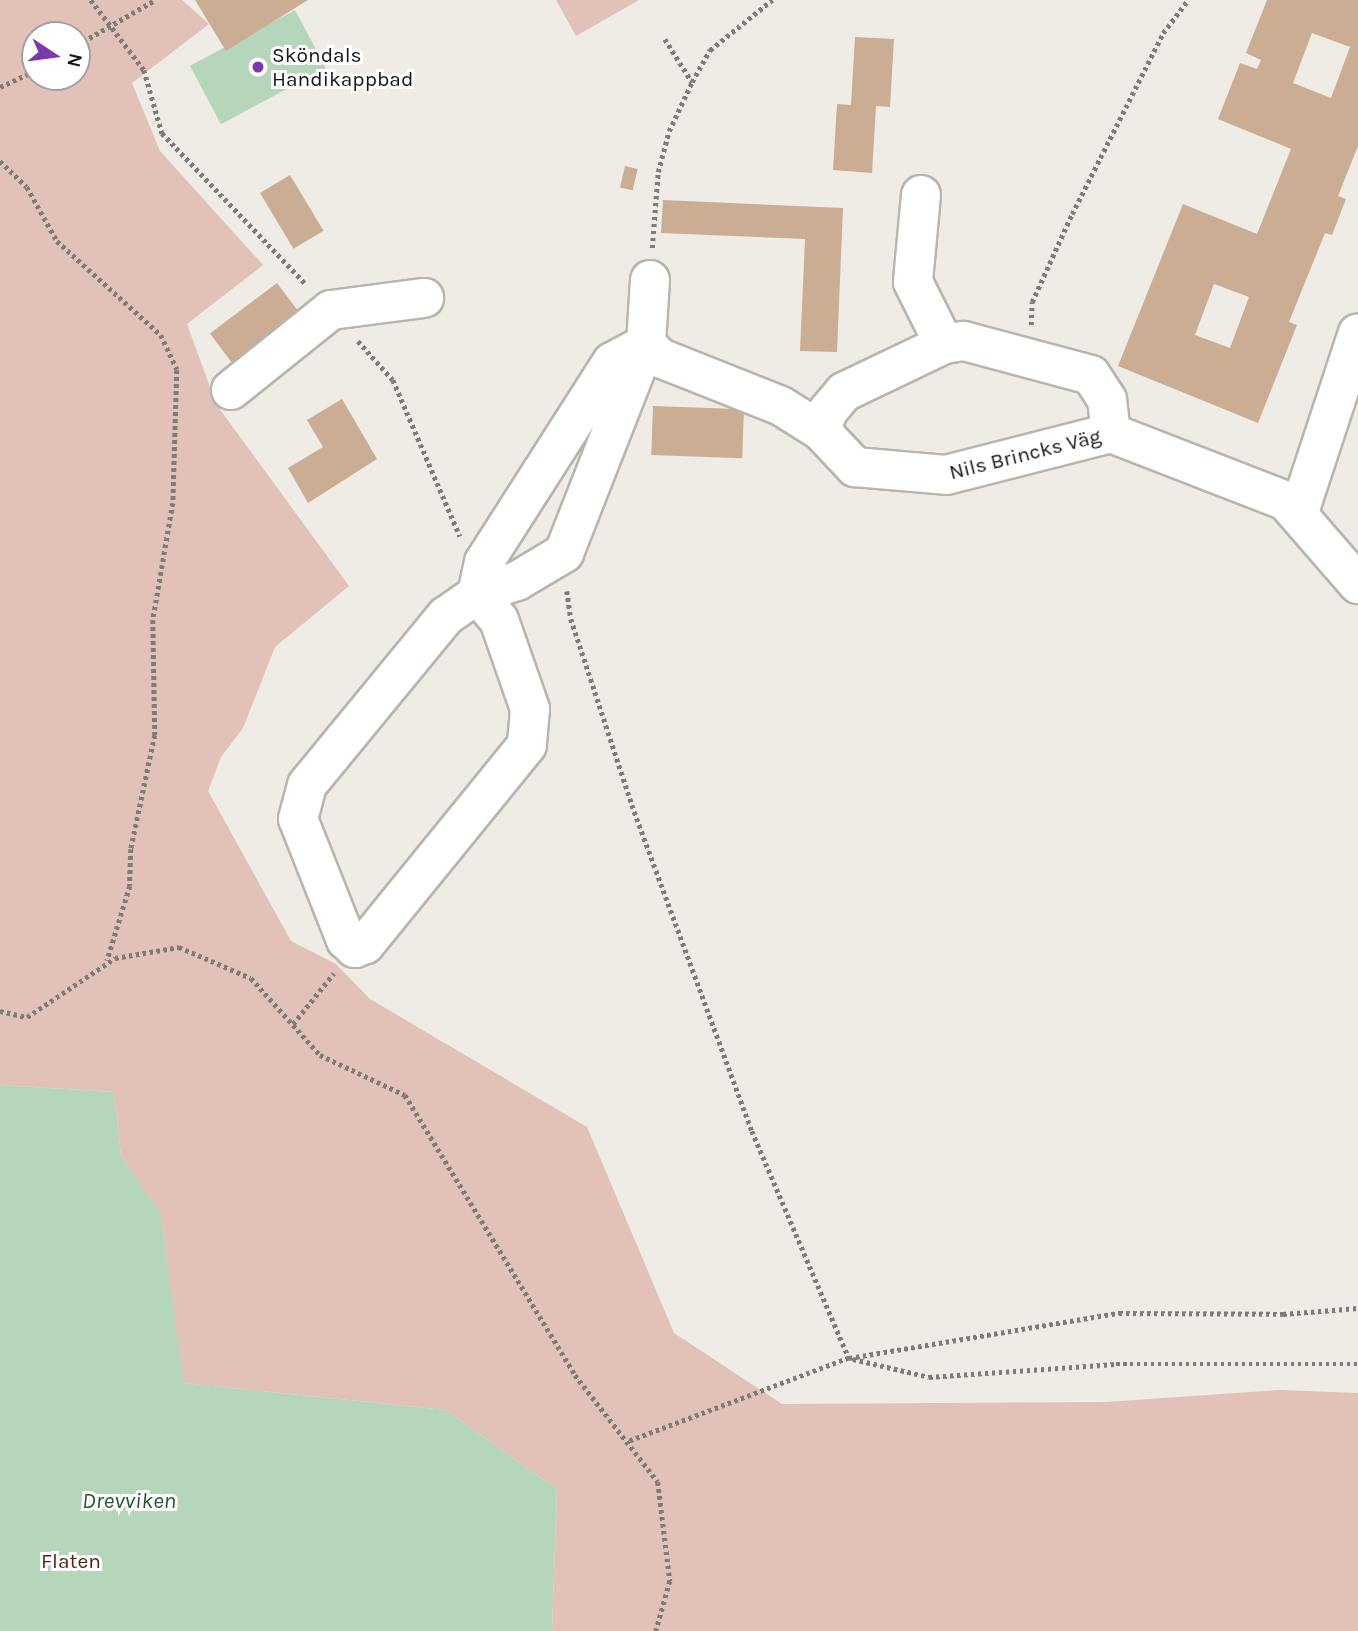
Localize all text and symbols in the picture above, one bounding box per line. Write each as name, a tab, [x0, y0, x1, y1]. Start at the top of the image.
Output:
north arrow	[21, 21, 91, 91]
place label: Sköndals Handikappbad	[272, 42, 413, 92]
text: N	[62, 51, 87, 69]
marker: Sköndals Handikappbad	[250, 59, 266, 75]
street label: Nils Brincks Väg	[947, 423, 1103, 485]
water label: Drevviken	[82, 1487, 176, 1515]
park label: Flaten	[41, 1548, 101, 1574]

